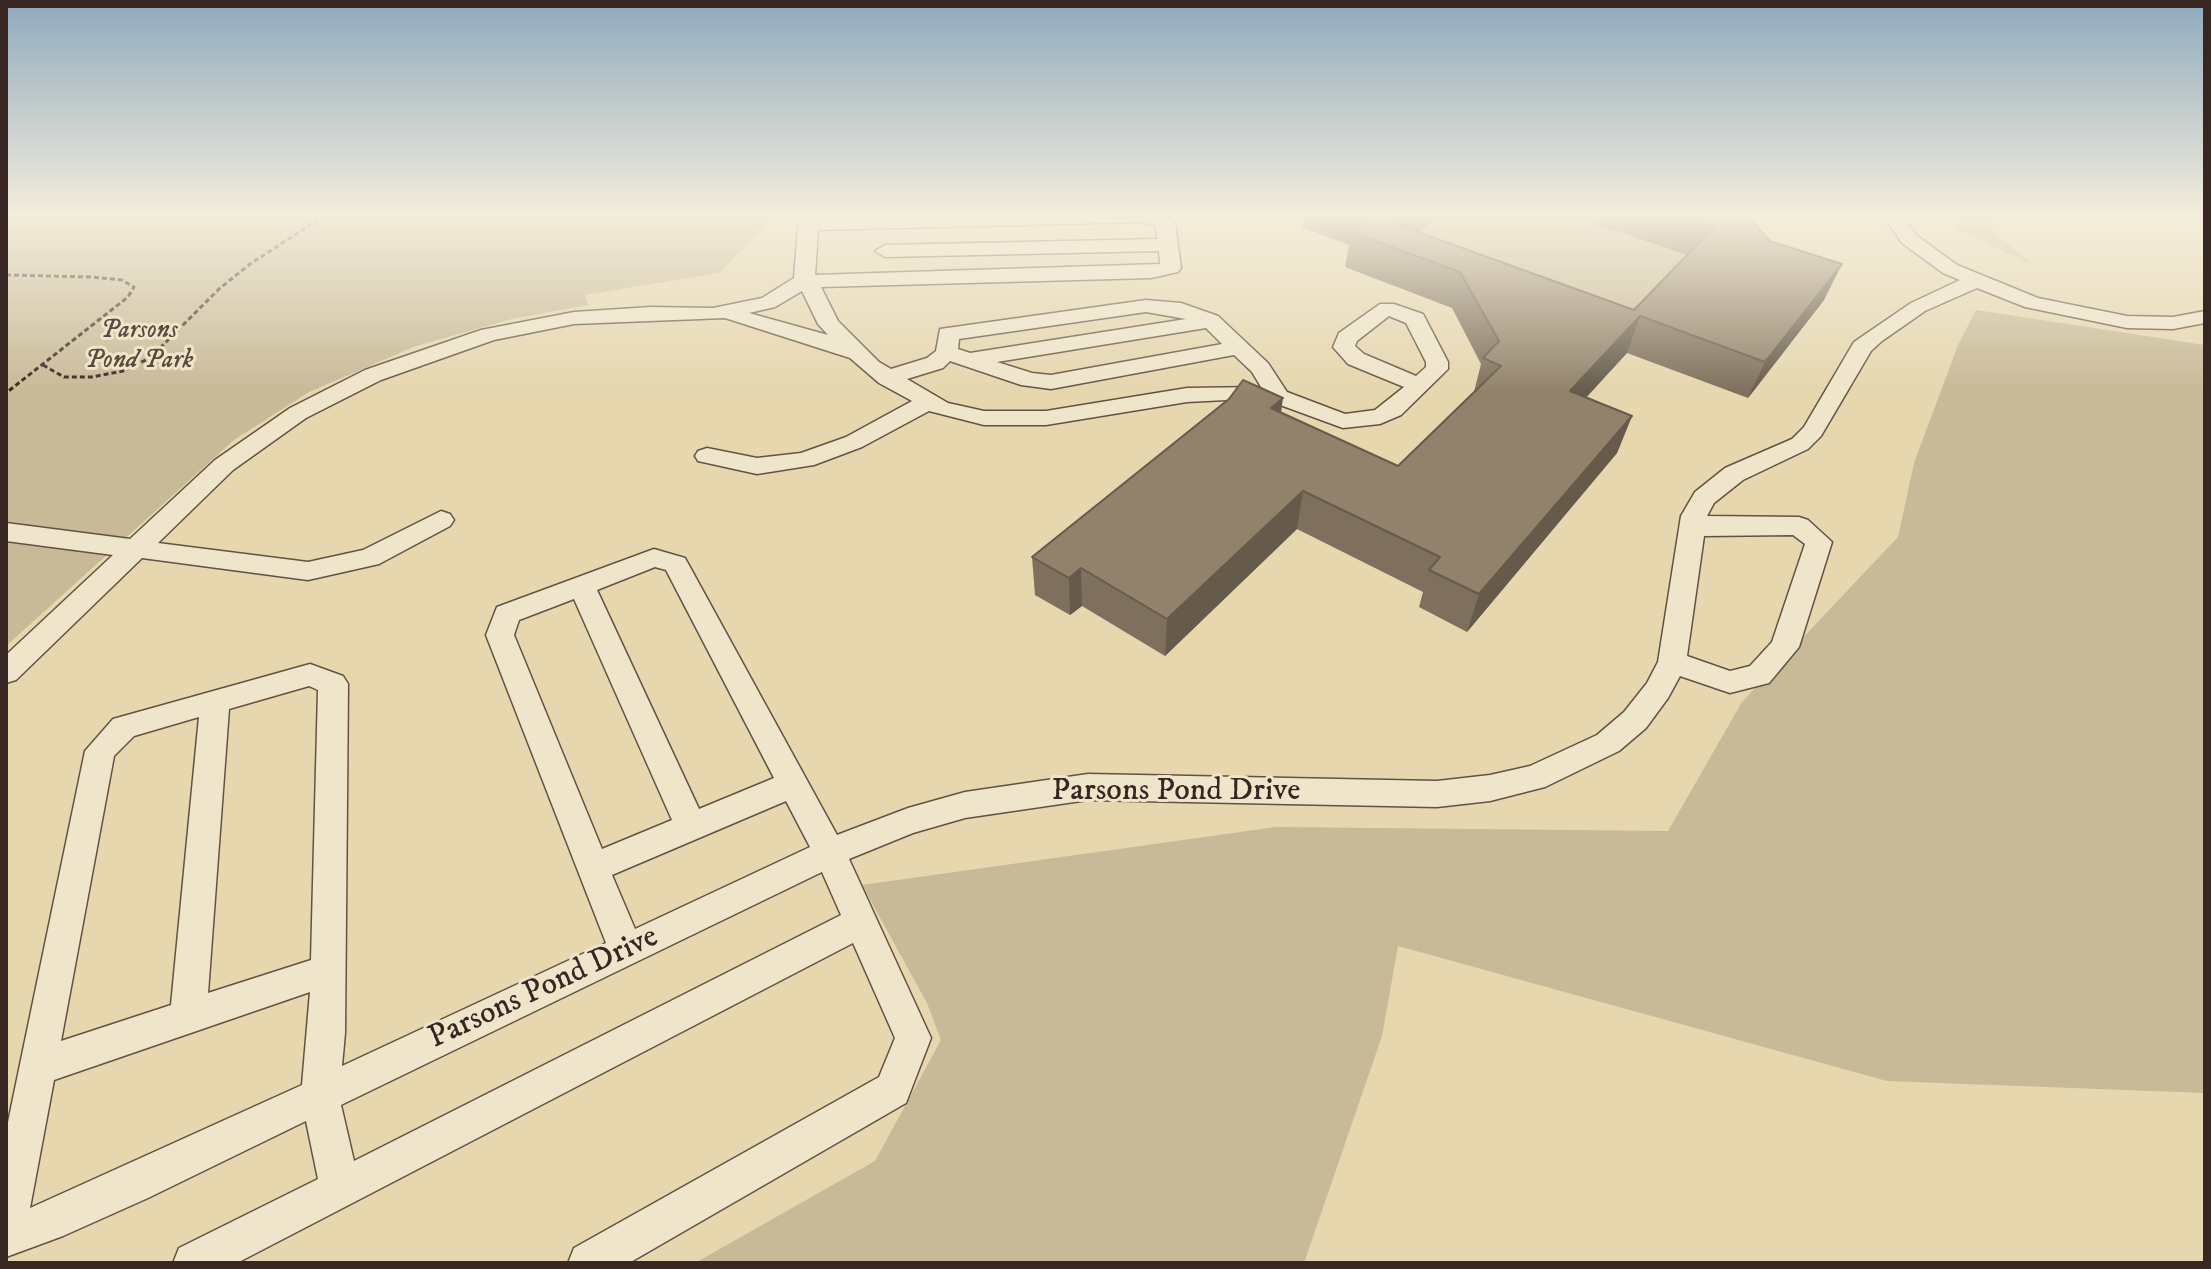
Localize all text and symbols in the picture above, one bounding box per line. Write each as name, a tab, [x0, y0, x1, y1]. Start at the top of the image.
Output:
park label: Parsons Pond Park	[85, 316, 193, 378]
street label: Parsons Pond Drive	[1052, 773, 1300, 811]
street label: Parsons Pond Drive	[423, 919, 665, 1059]

